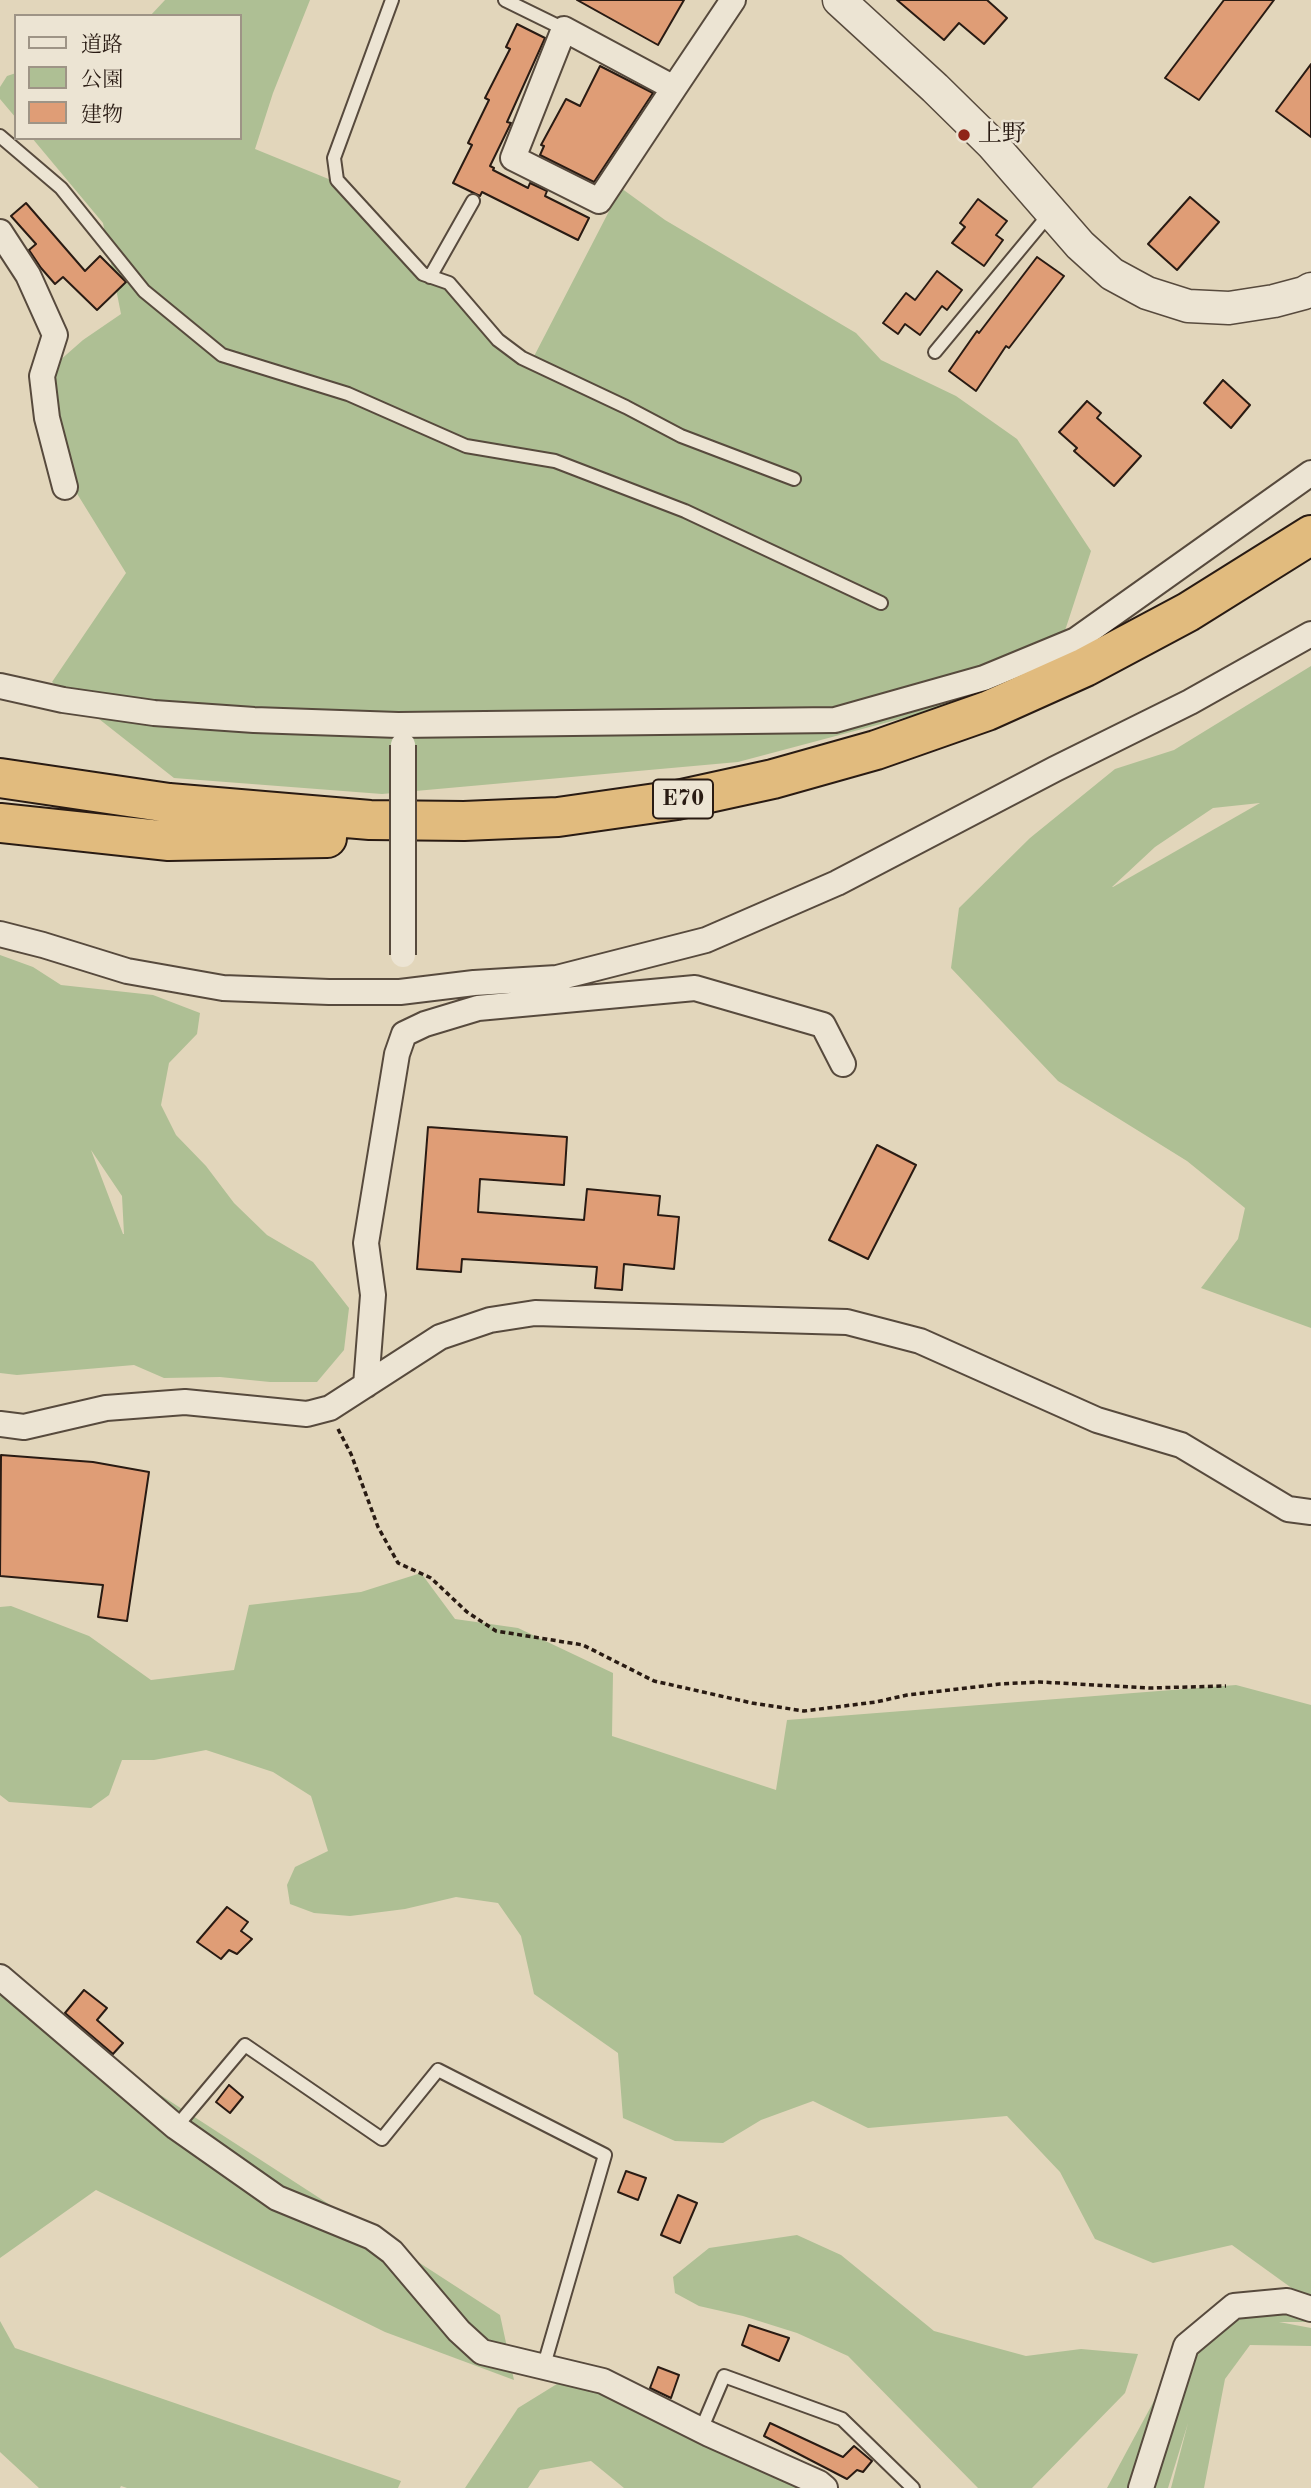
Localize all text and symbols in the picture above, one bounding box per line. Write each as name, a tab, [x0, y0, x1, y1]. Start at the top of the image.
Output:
legend	[14, 14, 242, 140]
text: 道路	[81, 35, 123, 56]
text: 公園	[81, 70, 123, 91]
text: 建物	[81, 105, 123, 126]
place label: 上野	[978, 121, 1026, 149]
marker: 上野	[956, 127, 972, 143]
road number: E70	[653, 779, 713, 818]

